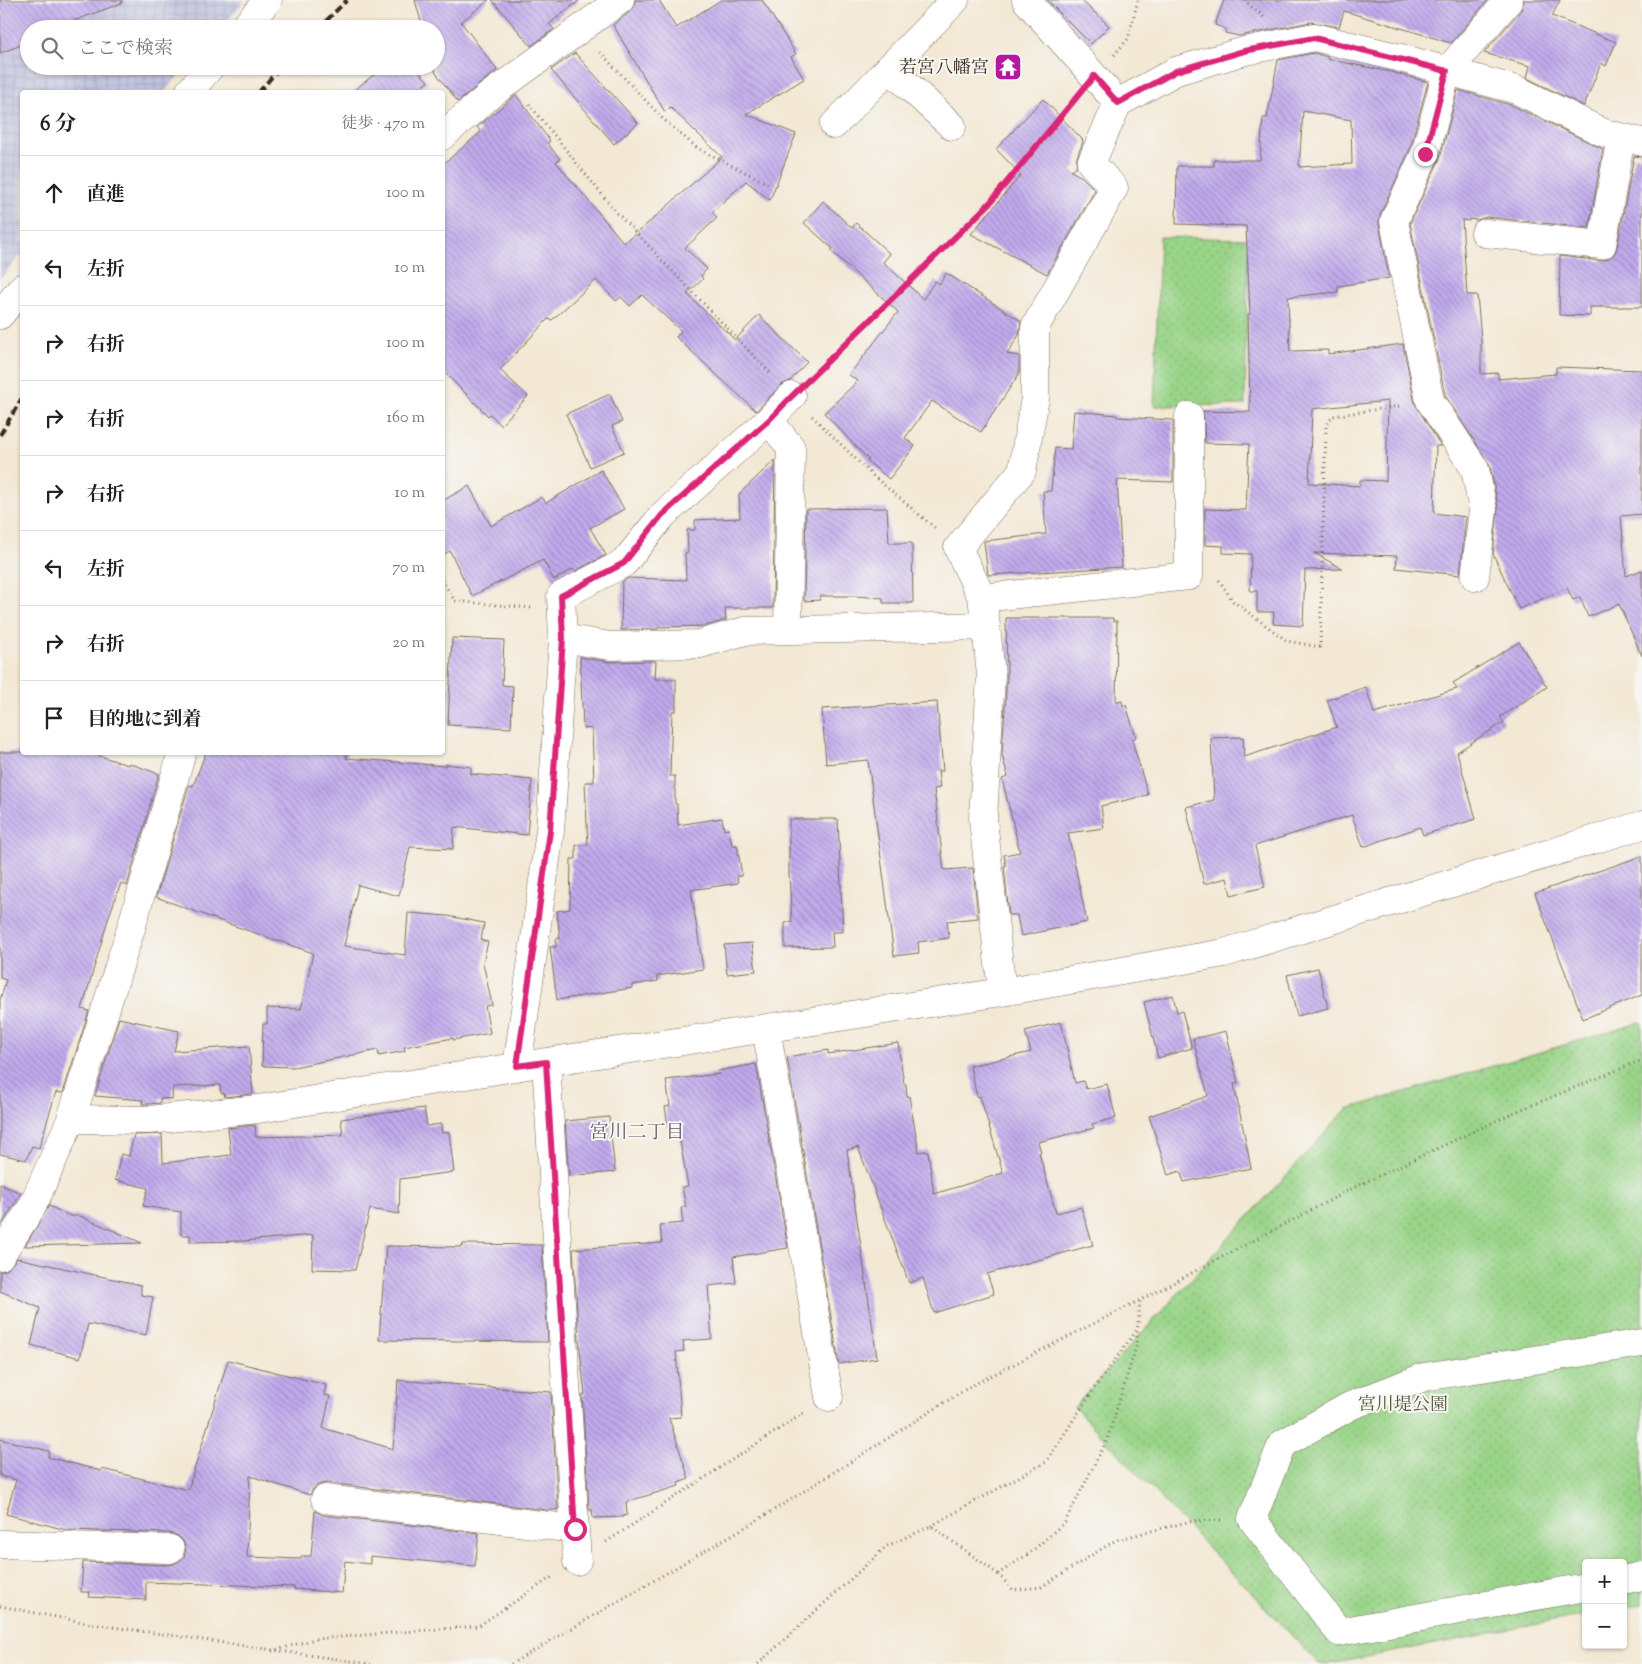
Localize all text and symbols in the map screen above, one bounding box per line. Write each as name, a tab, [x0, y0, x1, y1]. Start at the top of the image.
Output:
search box	[20, 20, 445, 75]
icon: search	[38, 34, 66, 62]
text: ここで検索	[78, 36, 173, 63]
temple icon: 若宮八幡宮	[993, 52, 1023, 82]
place label: 若宮八幡宮	[899, 56, 989, 82]
text: 6 分	[40, 110, 76, 140]
text: 徒歩 · 470 m	[341, 113, 425, 136]
route end	[1414, 143, 1437, 166]
icon: ahead	[40, 179, 68, 207]
text: 直進	[87, 182, 125, 209]
text: 100 m	[386, 182, 425, 205]
icon: left	[40, 254, 68, 282]
text: 左折	[87, 257, 125, 284]
text: 10 m	[395, 257, 425, 280]
icon: right	[40, 329, 68, 357]
text: 右折	[87, 332, 125, 359]
text: 100 m	[386, 332, 425, 355]
icon: right	[40, 404, 68, 432]
text: 右折	[87, 407, 125, 434]
text: 160 m	[387, 407, 425, 430]
icon: right	[40, 479, 68, 507]
text: 右折	[87, 482, 125, 509]
text: 10 m	[395, 482, 425, 505]
icon: left	[40, 554, 68, 582]
text: 左折	[87, 557, 125, 584]
text: 70 m	[392, 557, 425, 580]
icon: right	[40, 629, 68, 657]
text: 右折	[87, 632, 125, 659]
text: 20 m	[392, 632, 425, 655]
icon: arrive	[40, 704, 68, 732]
text: 目的地に到着	[87, 707, 201, 734]
district label: 宮川二丁目	[589, 1120, 685, 1147]
park label: 宮川堤公園	[1358, 1393, 1448, 1419]
route start	[564, 1518, 587, 1541]
map controls	[1582, 1559, 1627, 1649]
button: +	[1582, 1559, 1627, 1604]
button: −	[1582, 1604, 1627, 1649]

